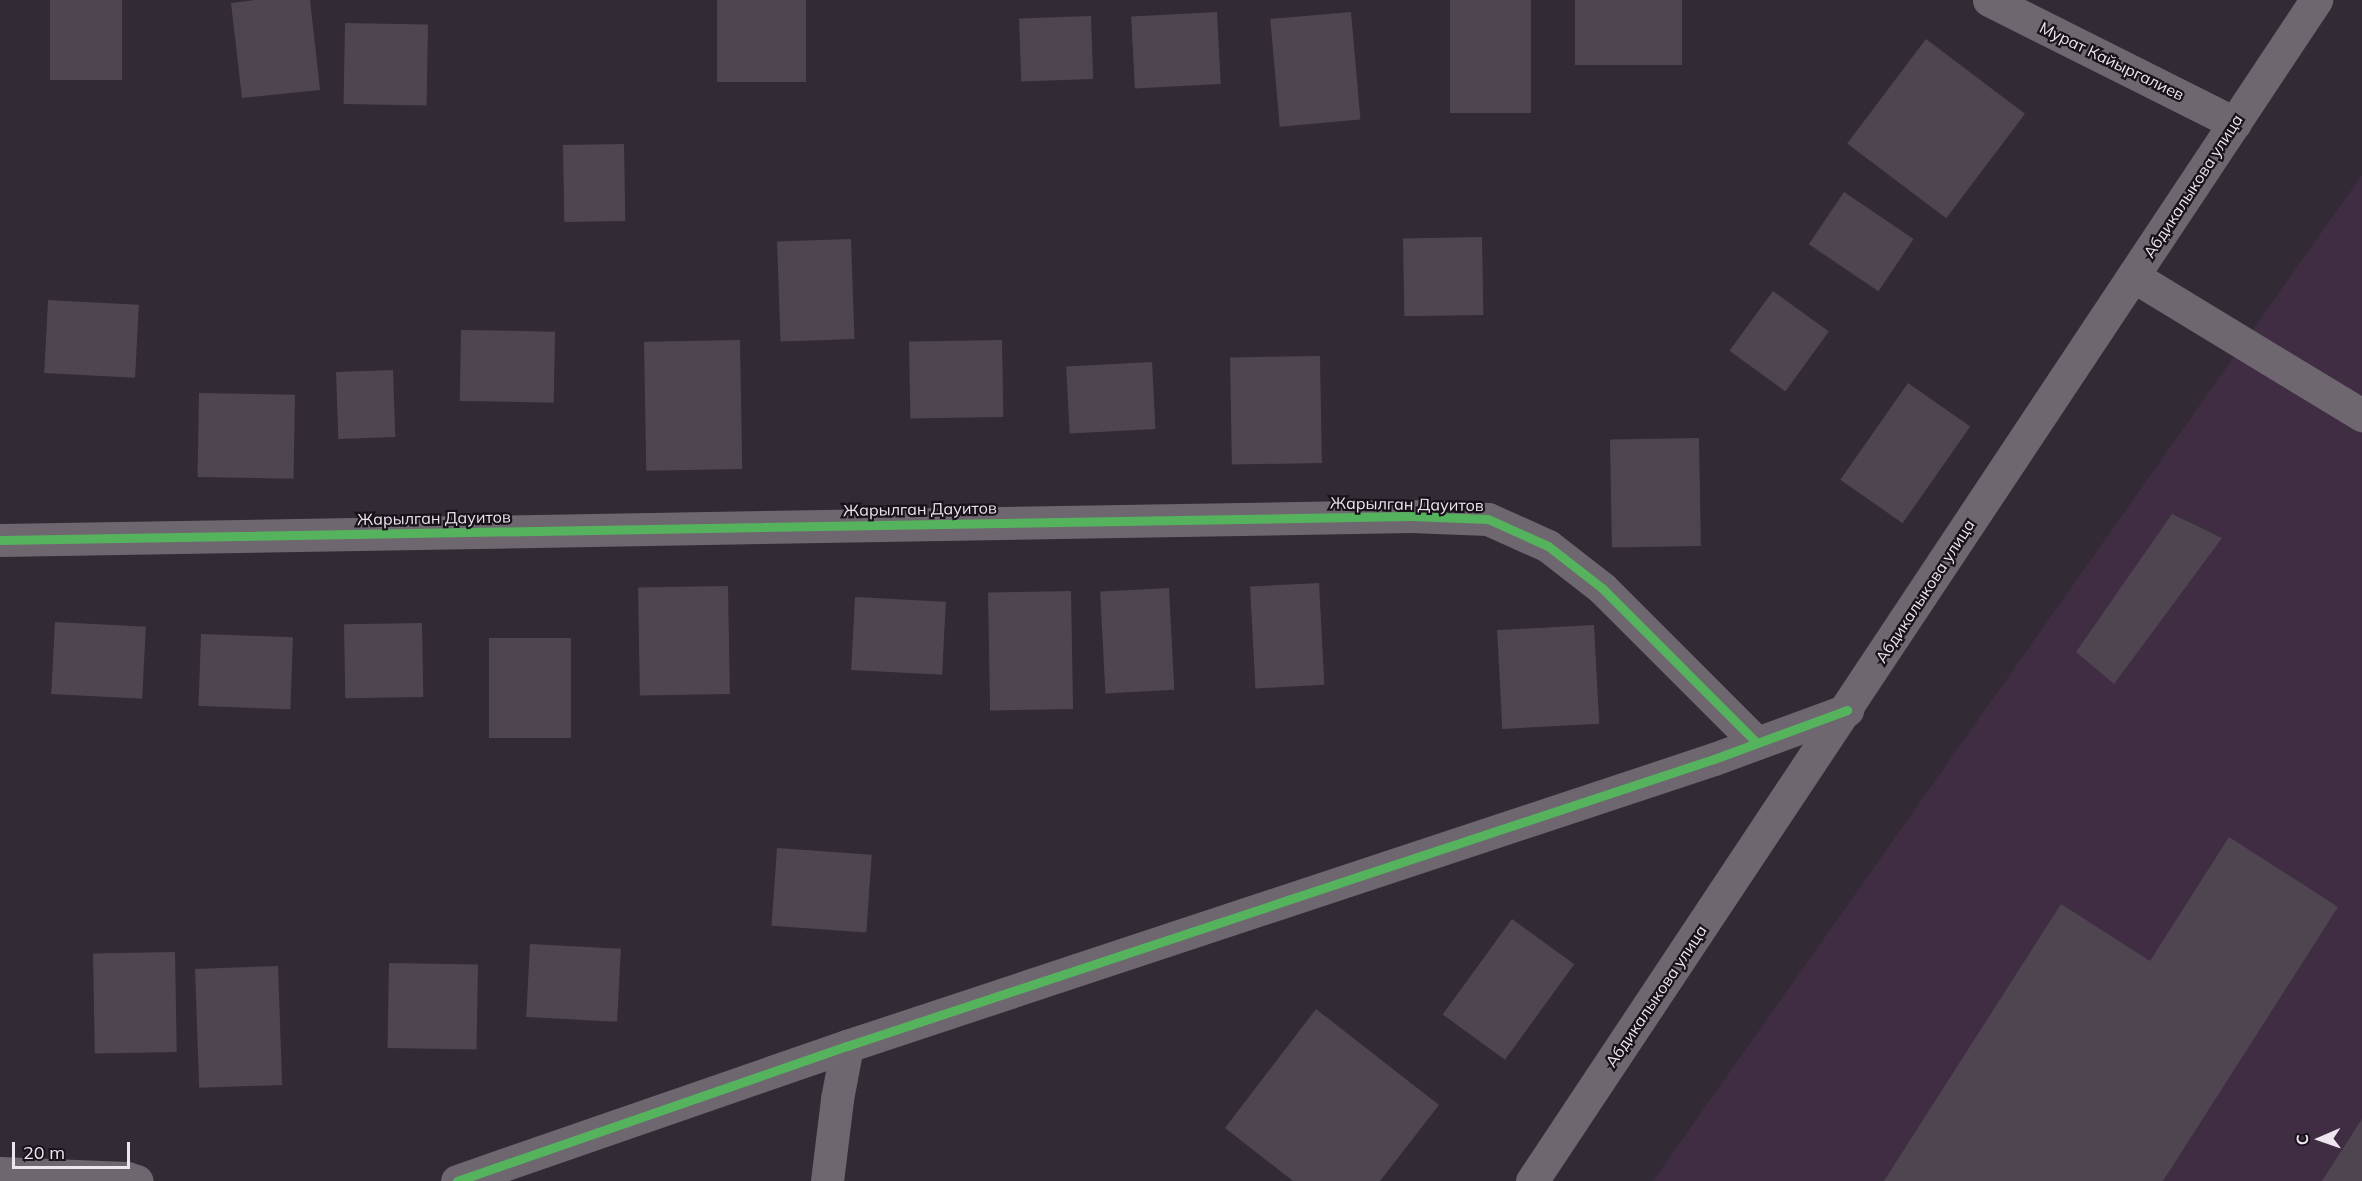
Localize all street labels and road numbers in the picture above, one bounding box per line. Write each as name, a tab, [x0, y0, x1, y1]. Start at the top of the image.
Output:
street label: Мурат Кайыргалиев	[2037, 18, 2187, 104]
street label: Абдикалыкова улица	[2139, 111, 2247, 261]
street label: Жарылган Дауитов	[1330, 493, 1484, 515]
street label: Жарылган Дауитов	[843, 498, 997, 520]
street label: Жарылган Дауитов	[357, 507, 511, 529]
street label: Абдикалыкова улица	[1871, 516, 1979, 666]
street label: Абдикалыкова улица	[1601, 921, 1711, 1071]

